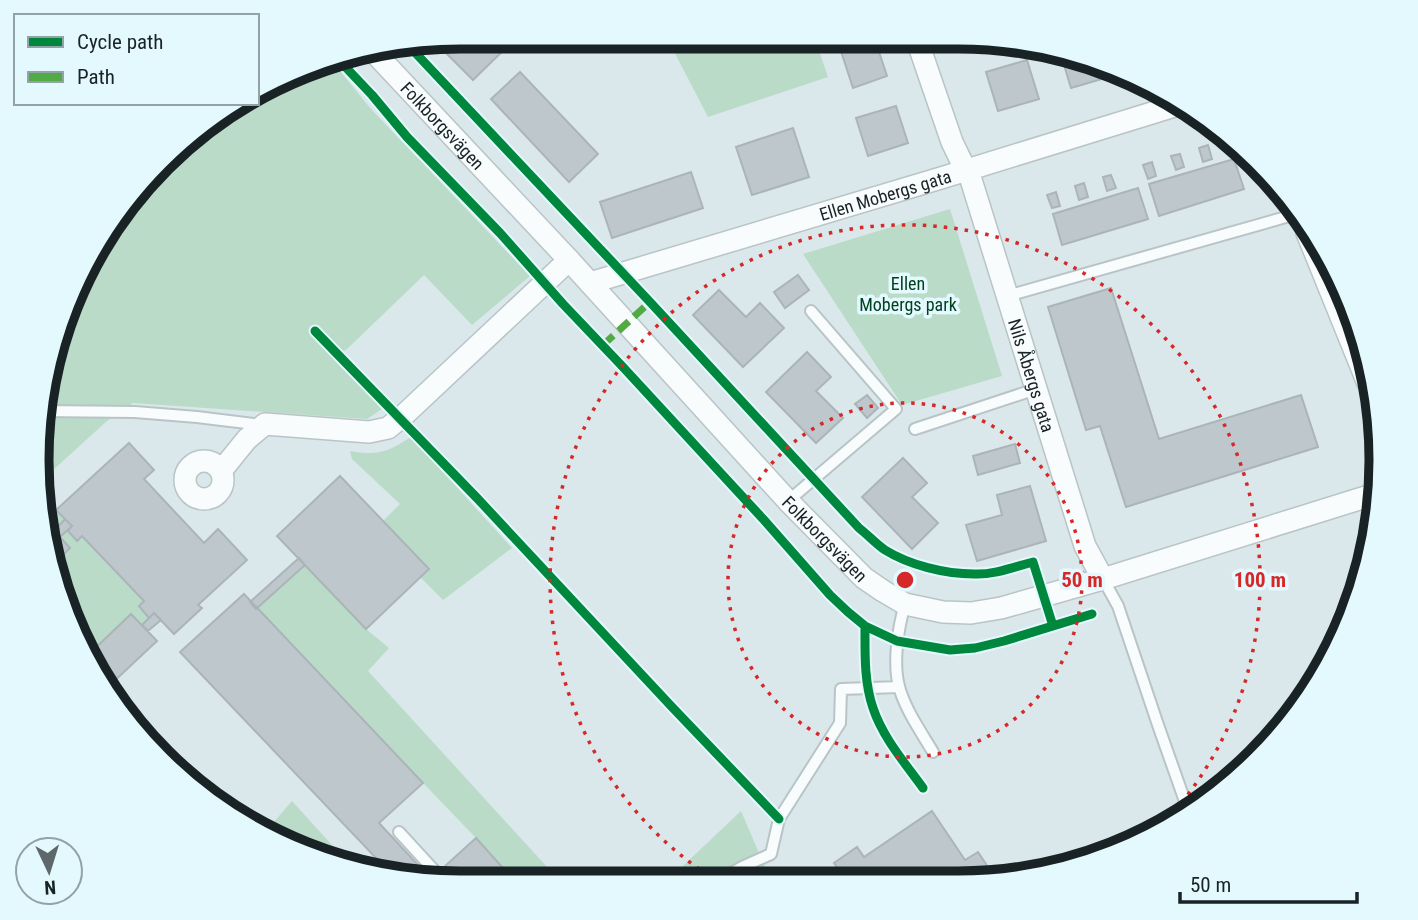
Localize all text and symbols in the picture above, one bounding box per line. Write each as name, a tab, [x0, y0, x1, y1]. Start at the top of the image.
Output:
legend	[14, 14, 259, 105]
text: Cycle path	[77, 30, 163, 54]
text: Path	[77, 65, 115, 89]
street label: Folkborgsvägen	[397, 77, 489, 174]
street label: Ellen Mobergs gata	[817, 165, 954, 224]
park label: Ellen Mobergs park	[859, 273, 957, 315]
street label: Nils Åbergs gata	[1004, 316, 1059, 435]
street label: Folkborgsvägen	[778, 491, 872, 586]
centre of rings	[893, 568, 917, 592]
text: 50 m	[1061, 568, 1103, 592]
text: 100 m	[1234, 568, 1286, 592]
north arrow	[14, 836, 84, 906]
scale bar	[1180, 860, 1357, 904]
text: 50 m	[1190, 873, 1231, 897]
text: N	[44, 876, 57, 899]

